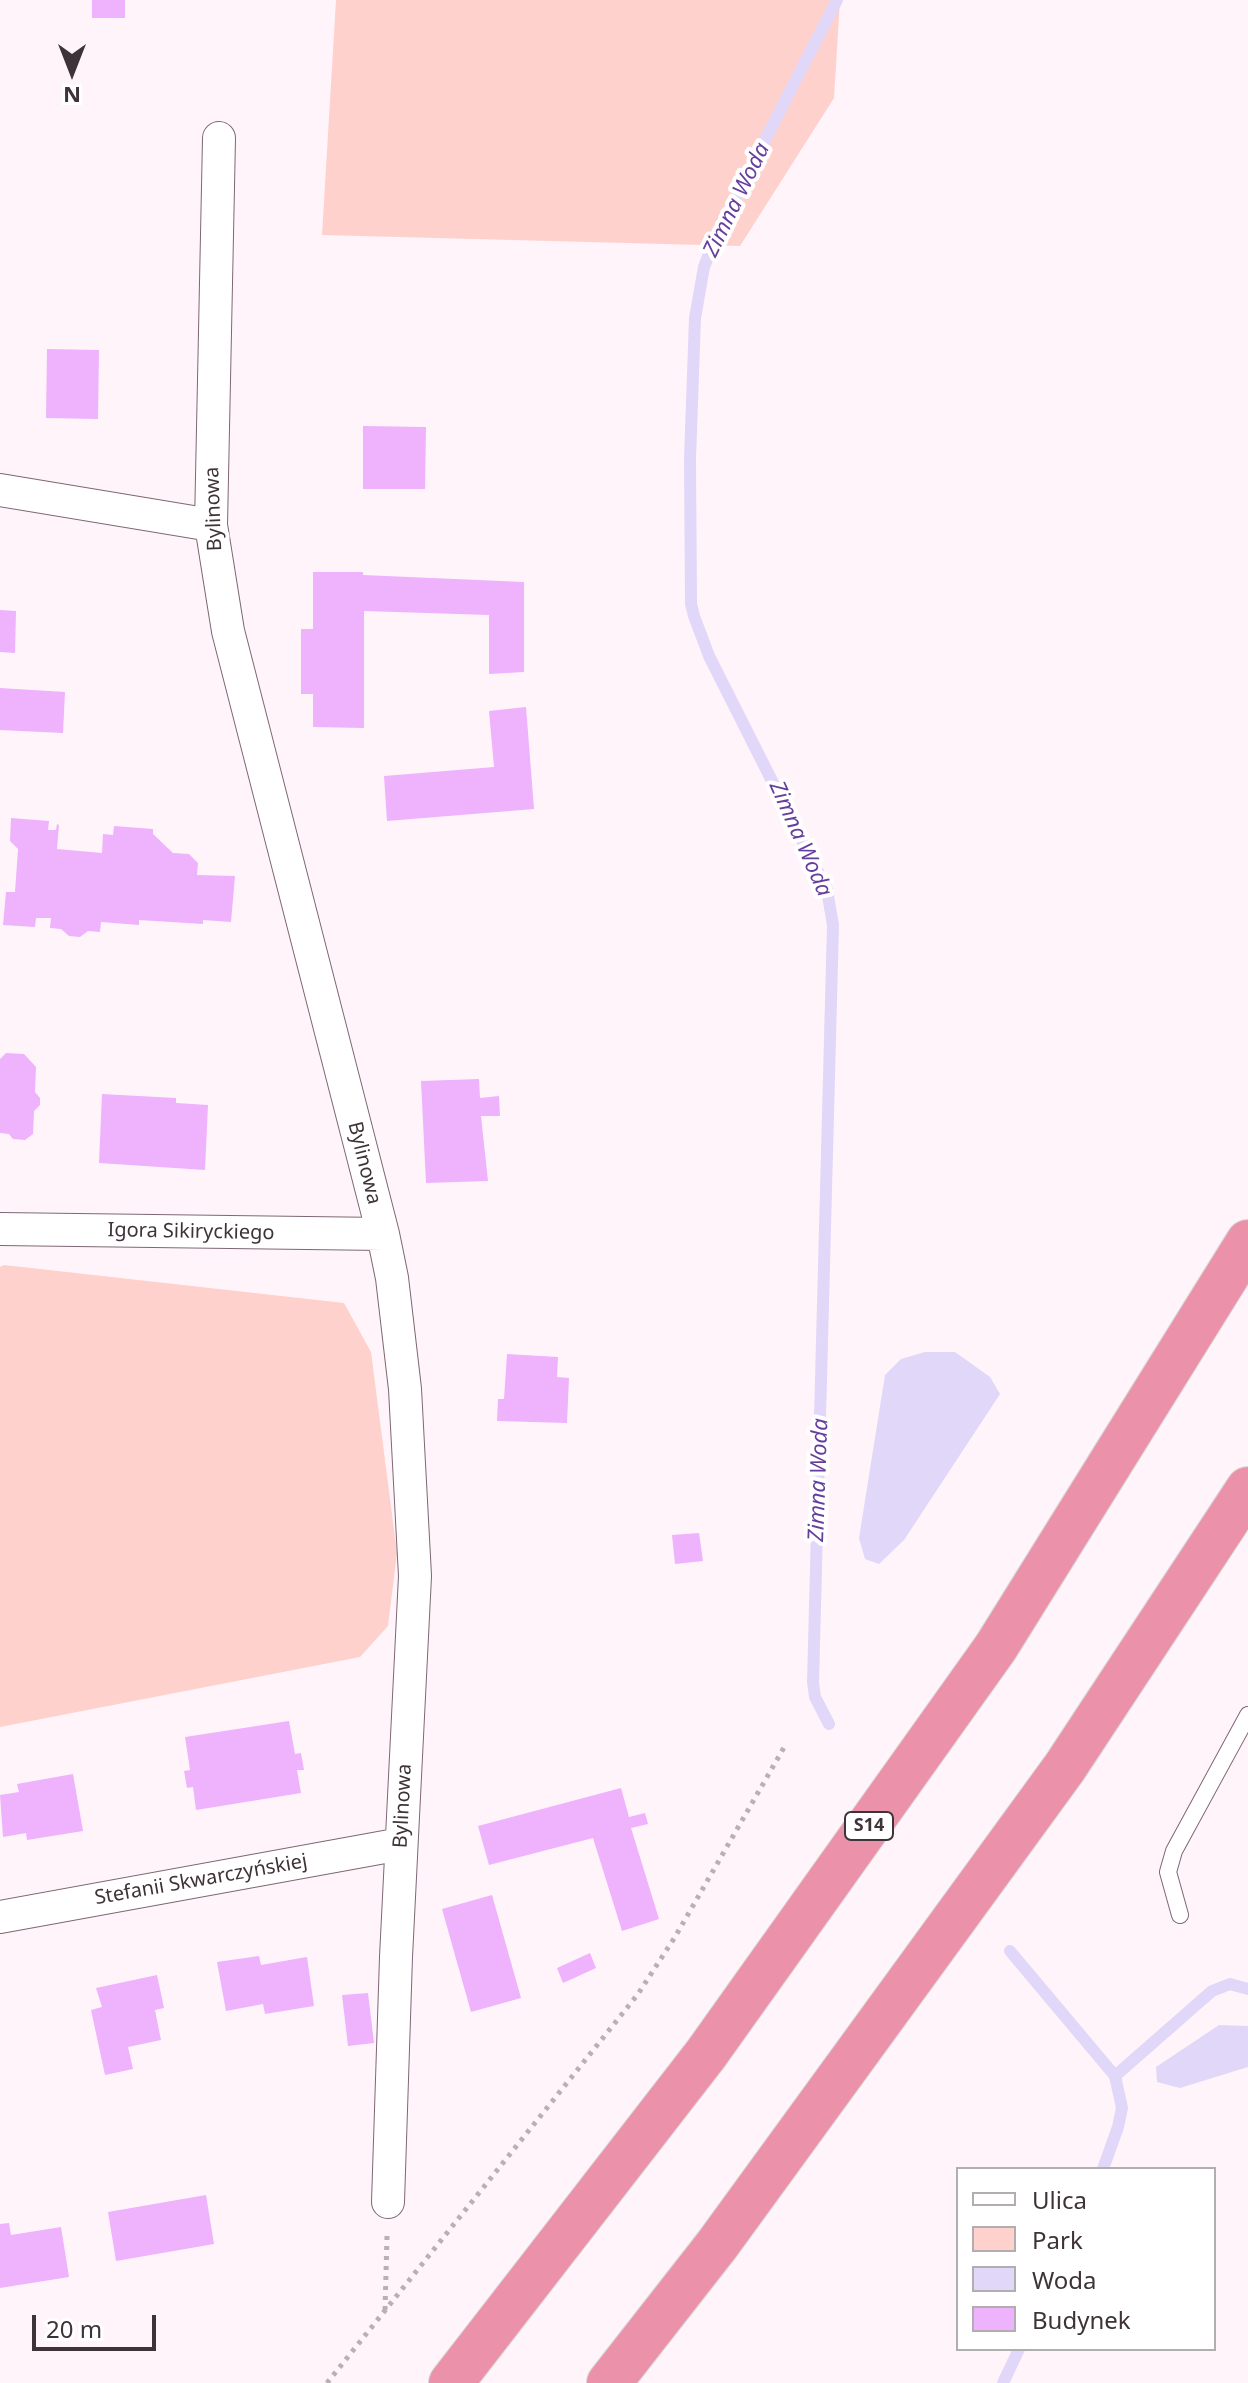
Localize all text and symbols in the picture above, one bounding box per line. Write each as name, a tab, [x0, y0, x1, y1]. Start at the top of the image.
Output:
north arrow	[32, 32, 112, 112]
text: N	[63, 81, 81, 111]
water label: Zimna Woda	[698, 139, 776, 261]
street label: Bylinowa	[201, 466, 227, 552]
water label: Zimna Woda	[763, 777, 837, 901]
street label: Bylinowa	[342, 1119, 386, 1207]
street label: Igora Sikiryckiego	[107, 1219, 275, 1245]
water label: Zimna Woda	[804, 1418, 834, 1542]
street label: Bylinowa	[389, 1763, 417, 1849]
road number: S14	[845, 1812, 893, 1840]
street label: Stefanii Skwarczyńskiej	[93, 1849, 309, 1911]
legend	[956, 2167, 1216, 2351]
text: Ulica	[1032, 2183, 1087, 2216]
text: Park	[1032, 2223, 1083, 2256]
text: Woda	[1032, 2263, 1097, 2296]
scale bar	[36, 2299, 160, 2349]
text: Budynek	[1032, 2303, 1131, 2336]
text: 20 m	[46, 2312, 102, 2345]

